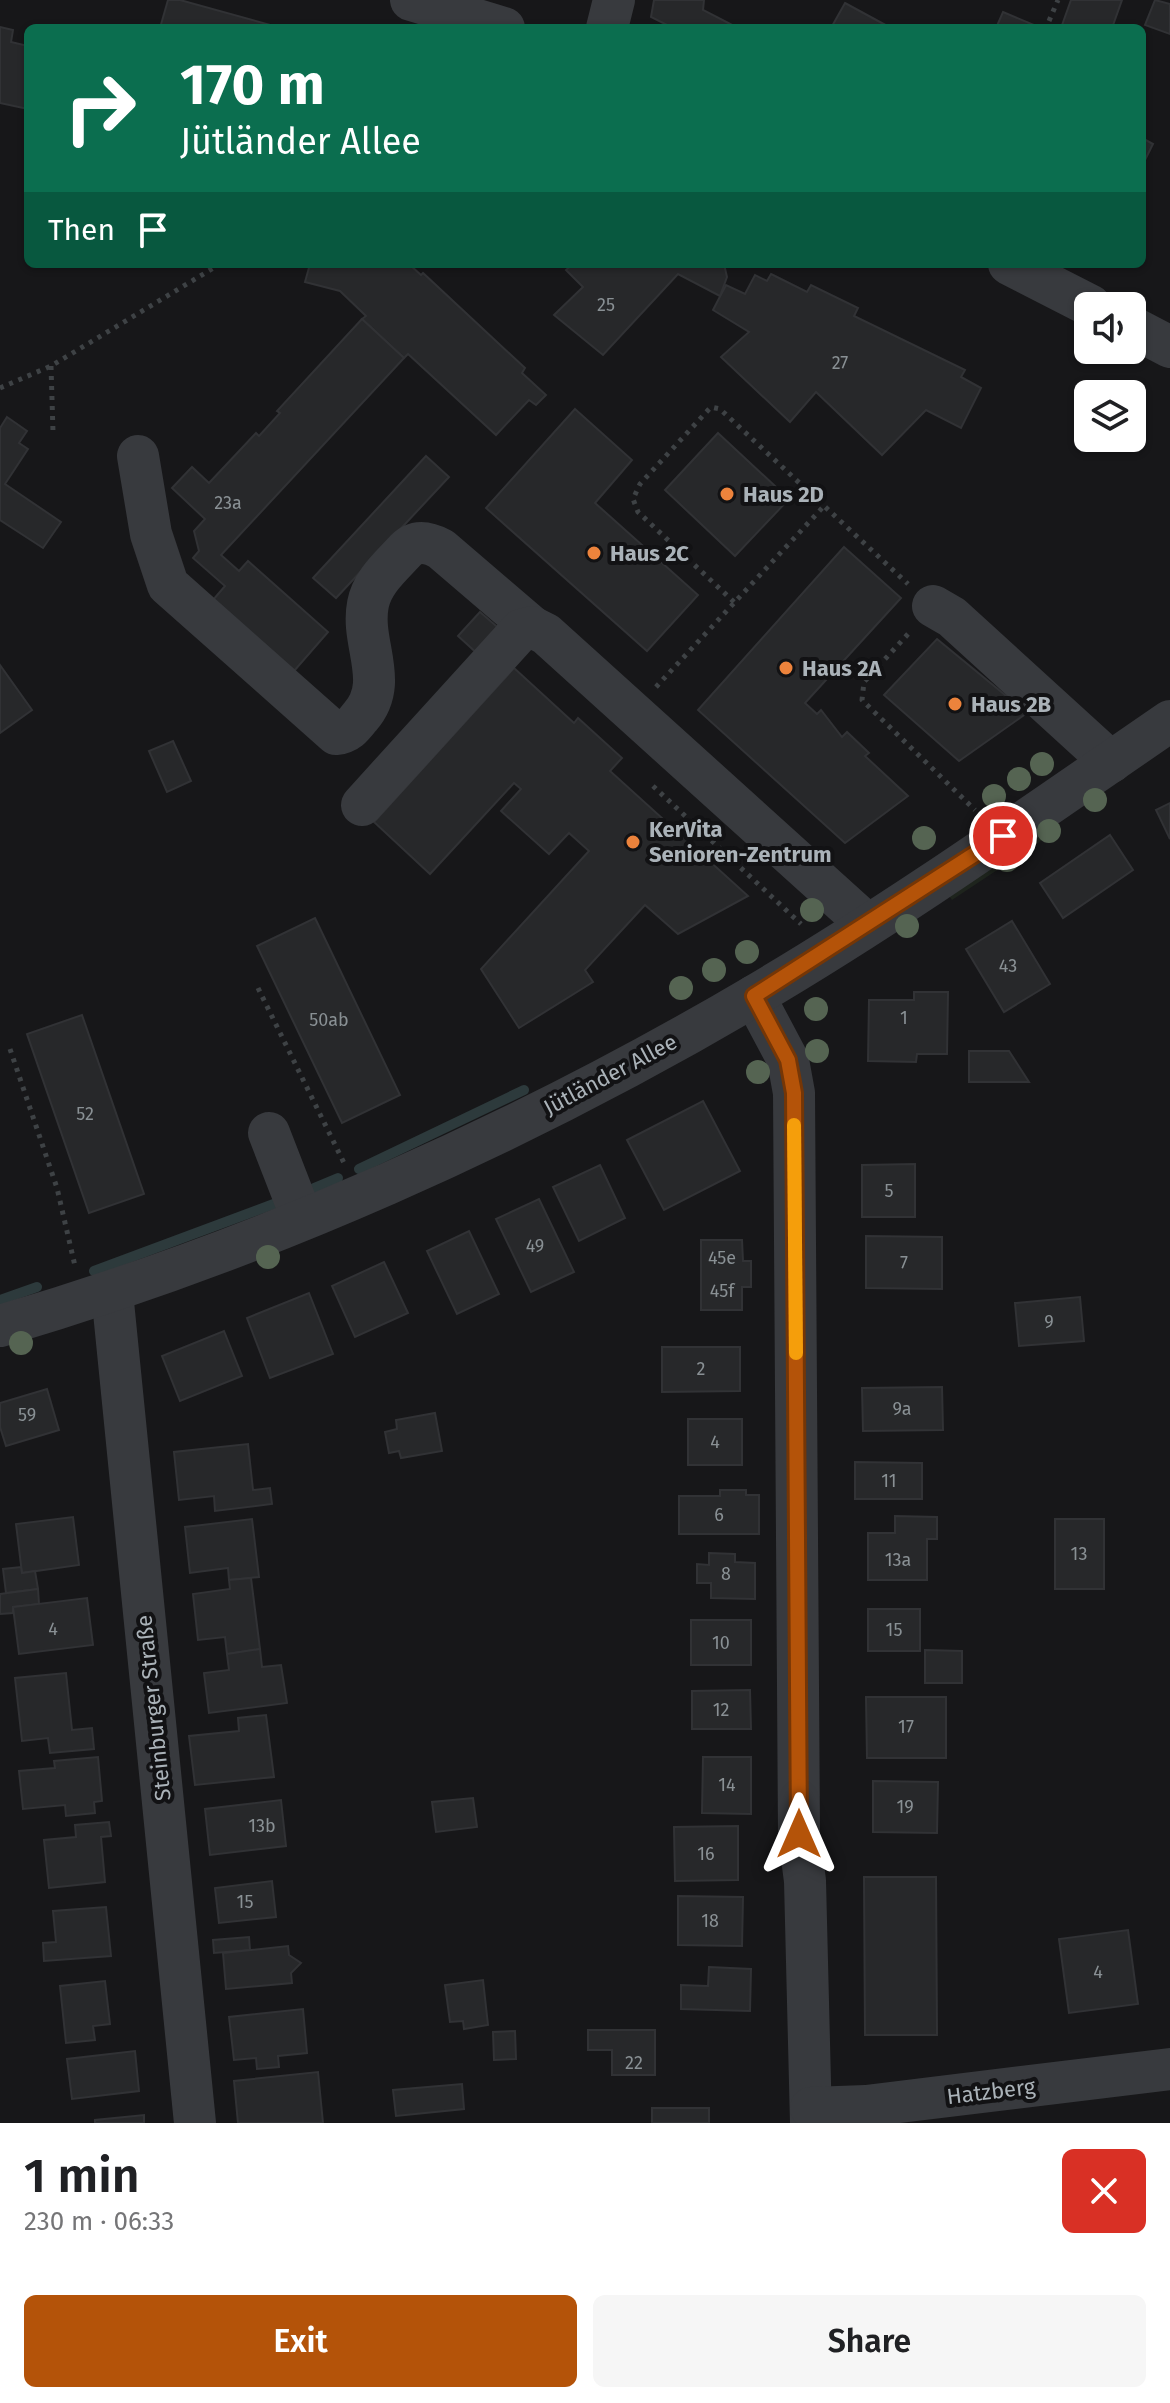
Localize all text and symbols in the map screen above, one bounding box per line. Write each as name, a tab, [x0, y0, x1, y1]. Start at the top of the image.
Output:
text: 170 m	[180, 52, 325, 119]
icon: right	[48, 56, 152, 160]
text: Jütländer Allee	[180, 120, 421, 164]
icon: arrive	[131, 208, 175, 252]
text: Then	[48, 212, 115, 248]
map controls	[1074, 292, 1146, 452]
button: sound	[1074, 292, 1146, 364]
house number: 25	[597, 294, 615, 316]
house number: 27	[832, 352, 848, 374]
button: layers	[1074, 380, 1146, 452]
place label: Haus 2D	[743, 481, 824, 508]
marker: Haus 2D	[718, 485, 736, 503]
house number: 23a	[214, 492, 242, 514]
place label: Haus 2C	[610, 540, 689, 567]
marker: Haus 2C	[585, 544, 603, 562]
place label: Haus 2A	[802, 655, 883, 682]
marker: Haus 2A	[777, 659, 795, 677]
place label: Haus 2B	[971, 691, 1051, 718]
marker: Haus 2B	[946, 695, 964, 713]
pin	[969, 802, 1037, 870]
icon: arrive	[981, 814, 1025, 858]
place label: KerVita Senioren-Zentrum	[649, 816, 832, 868]
marker: KerVita Senioren-Zentrum	[624, 833, 642, 851]
house number: 43	[999, 955, 1017, 977]
house number: 1	[900, 1007, 908, 1029]
house number: 50ab	[309, 1009, 349, 1031]
street label: Jütländer Allee	[539, 1028, 682, 1121]
house number: 52	[76, 1103, 94, 1125]
house number: 5	[884, 1180, 894, 1202]
house number: 49	[526, 1235, 544, 1257]
house number: 45e	[708, 1247, 736, 1269]
house number: 7	[900, 1252, 908, 1274]
house number: 45f	[710, 1280, 736, 1302]
house number: 9	[1044, 1311, 1054, 1333]
house number: 2	[697, 1358, 706, 1380]
house number: 9a	[892, 1398, 912, 1420]
house number: 59	[18, 1404, 36, 1426]
house number: 4	[710, 1431, 720, 1453]
house number: 11	[881, 1470, 897, 1492]
house number: 6	[714, 1504, 724, 1526]
house number: 13	[1071, 1543, 1087, 1565]
house number: 13a	[885, 1549, 911, 1571]
house number: 8	[721, 1563, 731, 1585]
street label: Steinburger Straße	[130, 1614, 177, 1802]
house number: 4	[48, 1618, 58, 1640]
house number: 15	[886, 1619, 902, 1641]
house number: 10	[712, 1632, 730, 1654]
house number: 12	[713, 1699, 729, 1721]
house number: 17	[898, 1716, 914, 1738]
house number: 14	[718, 1774, 736, 1796]
position arrow	[757, 1792, 841, 1876]
house number: 19	[896, 1796, 914, 1818]
house number: 13b	[248, 1815, 276, 1837]
house number: 16	[697, 1843, 715, 1865]
house number: 15	[237, 1891, 253, 1913]
house number: 18	[701, 1910, 719, 1932]
house number: 4	[1093, 1961, 1103, 1983]
house number: 22	[625, 2052, 643, 2074]
street label: Hatzberg	[945, 2073, 1037, 2110]
text: 1 min	[24, 2147, 140, 2205]
button: close	[1062, 2149, 1146, 2233]
text: 230 m · 06:33	[24, 2206, 174, 2237]
button: Exit	[24, 2295, 577, 2387]
button: Share	[593, 2295, 1146, 2387]

